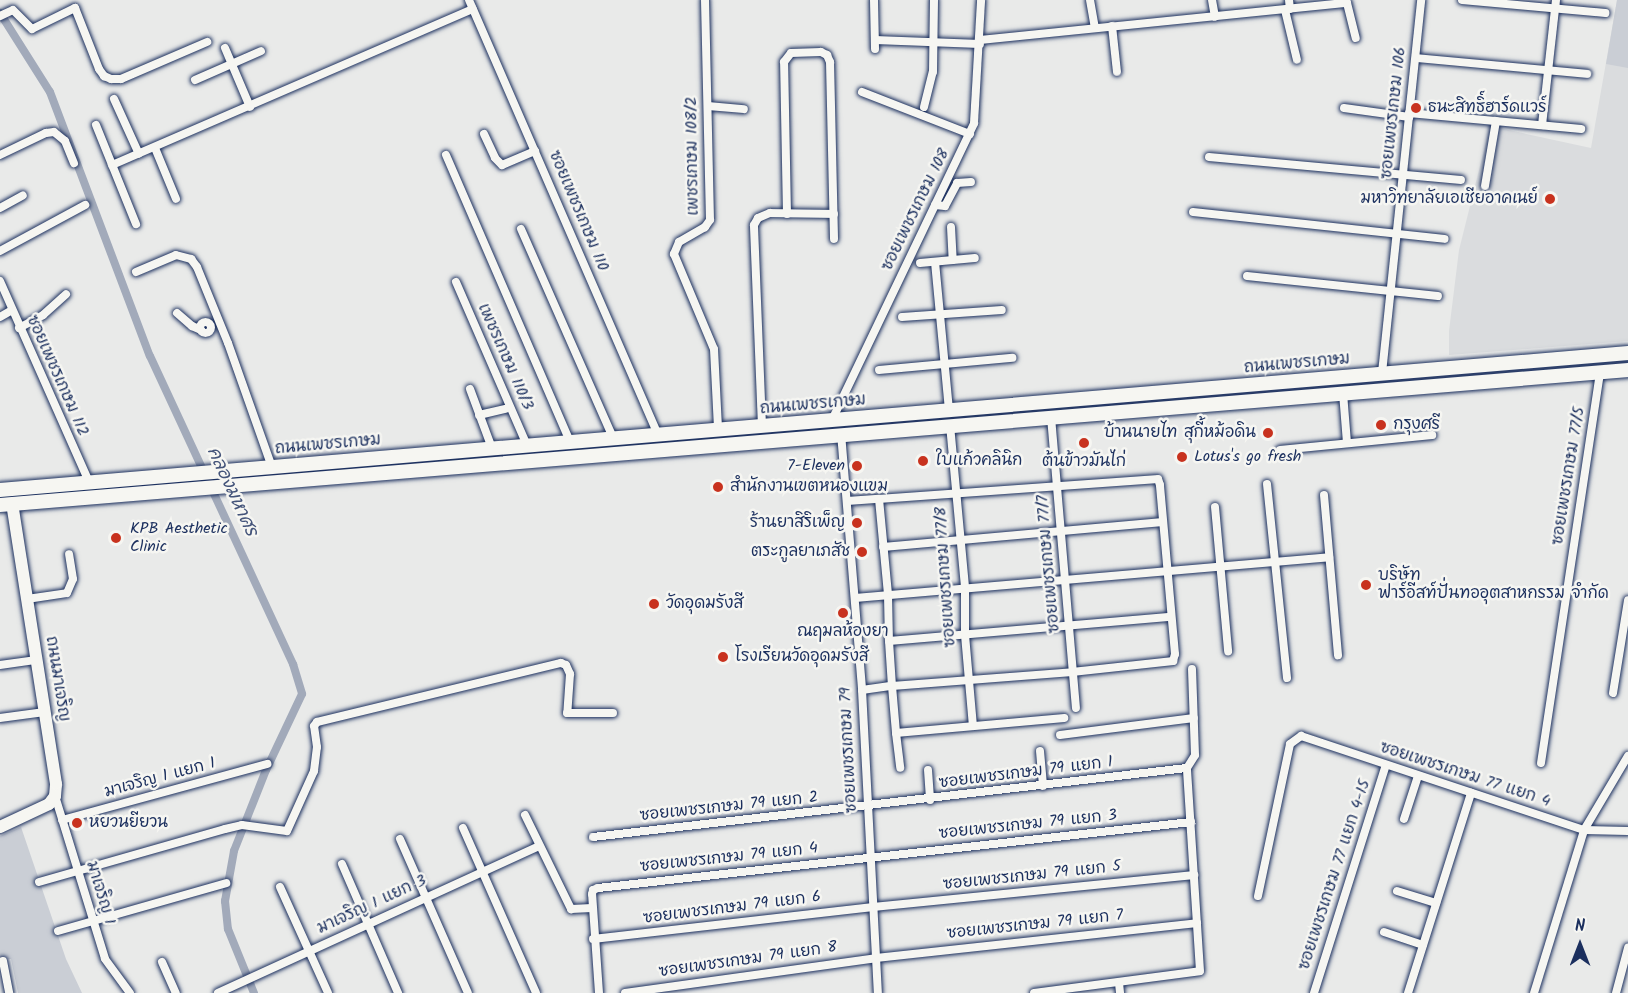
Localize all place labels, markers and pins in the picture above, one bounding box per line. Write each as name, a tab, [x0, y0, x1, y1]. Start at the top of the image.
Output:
place label: ธนะสิทธิ์ฮาร์ดแวร์	[1428, 98, 1547, 118]
marker: ธนะสิทธิ์ฮาร์ดแวร์	[1409, 101, 1423, 115]
place label: มหาวิทยาลัยเอเชียอาคเนย์	[1361, 189, 1538, 209]
marker: มหาวิทยาลัยเอเชียอาคเนย์	[1543, 192, 1557, 206]
place label: กรุงศรี	[1393, 415, 1440, 435]
marker: กรุงศรี	[1374, 418, 1388, 432]
place label: บ้านนายไท สุกี้หม้อดิน	[1104, 423, 1256, 443]
marker: บ้านนายไท สุกี้หม้อดิน	[1261, 426, 1275, 440]
marker: ต้นข้าวมันไก่	[1077, 436, 1091, 450]
place label: Lotus's go fresh	[1194, 447, 1301, 467]
marker: Lotus's go fresh	[1175, 450, 1189, 464]
place label: ใบแก้วคลินิก	[936, 451, 1023, 471]
marker: ใบแก้วคลินิก	[914, 452, 932, 470]
place label: ต้นข้าวมันไก่	[1042, 452, 1126, 472]
place label: 7-Eleven	[787, 456, 845, 476]
marker: 7-Eleven	[850, 459, 864, 473]
place label: สำนักงานเขตหนองแขม	[730, 477, 888, 497]
marker: สำนักงานเขตหนองแขม	[711, 480, 725, 494]
place label: ร้านยาสิริเพ็ญ	[750, 513, 845, 533]
marker: ร้านยาสิริเพ็ญ	[850, 516, 864, 530]
place label: KPB Aesthetic Clinic	[130, 519, 228, 557]
marker: KPB Aesthetic Clinic	[107, 529, 125, 547]
place label: ตระกูลยาเภสัช	[751, 542, 850, 562]
marker: ตระกูลยาเภสัช	[855, 545, 869, 559]
place label: บริษัท ฟาร์อีสท์ปั่นทออุตสาหกรรม จำกัด	[1378, 566, 1609, 604]
marker: บริษัท ฟาร์อีสท์ปั่นทออุตสาหกรรม จำกัด	[1359, 578, 1373, 592]
place label: วัดอุดมรังสี	[666, 594, 743, 614]
marker: วัดอุดมรังสี	[647, 597, 661, 611]
marker: ณฤมลห้องยา	[836, 606, 850, 620]
place label: ณฤมลห้องยา	[797, 622, 889, 642]
place label: โรงเรียนวัดอุดมรังสี	[735, 647, 869, 667]
marker: โรงเรียนวัดอุดมรังสี	[716, 650, 730, 664]
place label: หยวนยียวน	[89, 813, 168, 833]
marker: หยวนยียวน	[70, 816, 84, 830]

